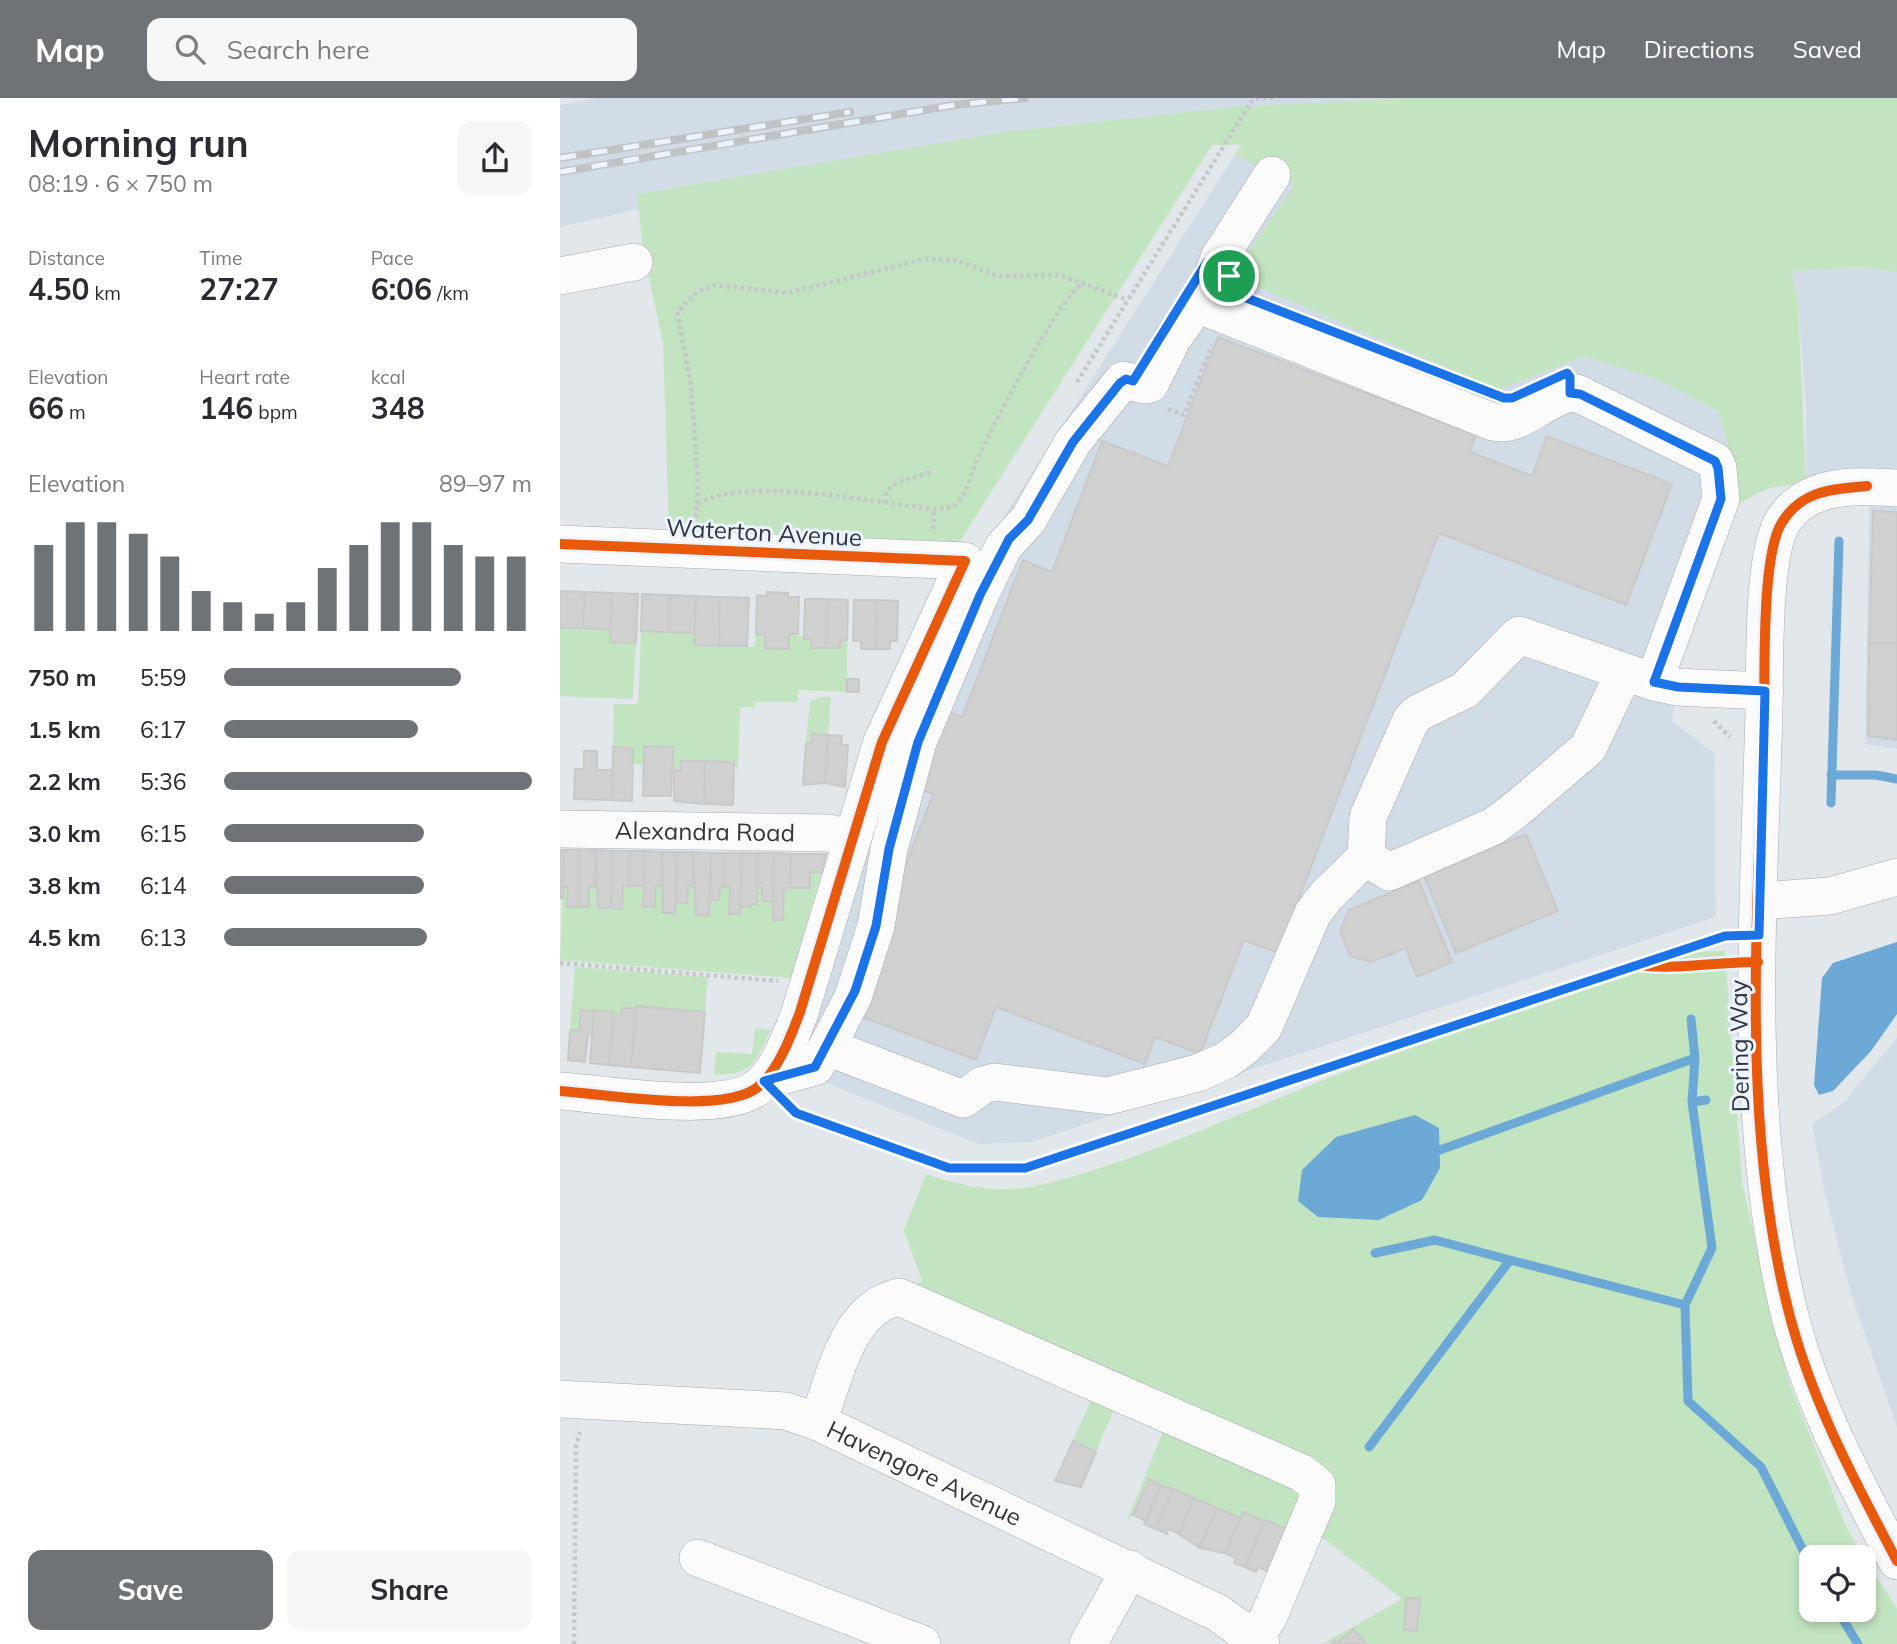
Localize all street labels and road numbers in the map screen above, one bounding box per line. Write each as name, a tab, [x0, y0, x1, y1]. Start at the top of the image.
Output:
street label: Waterton Avenue	[665, 512, 863, 552]
street label: Alexandra Road	[615, 815, 795, 847]
street label: Dering Way	[1723, 979, 1755, 1113]
street label: Havengore Avenue	[822, 1414, 1027, 1532]

